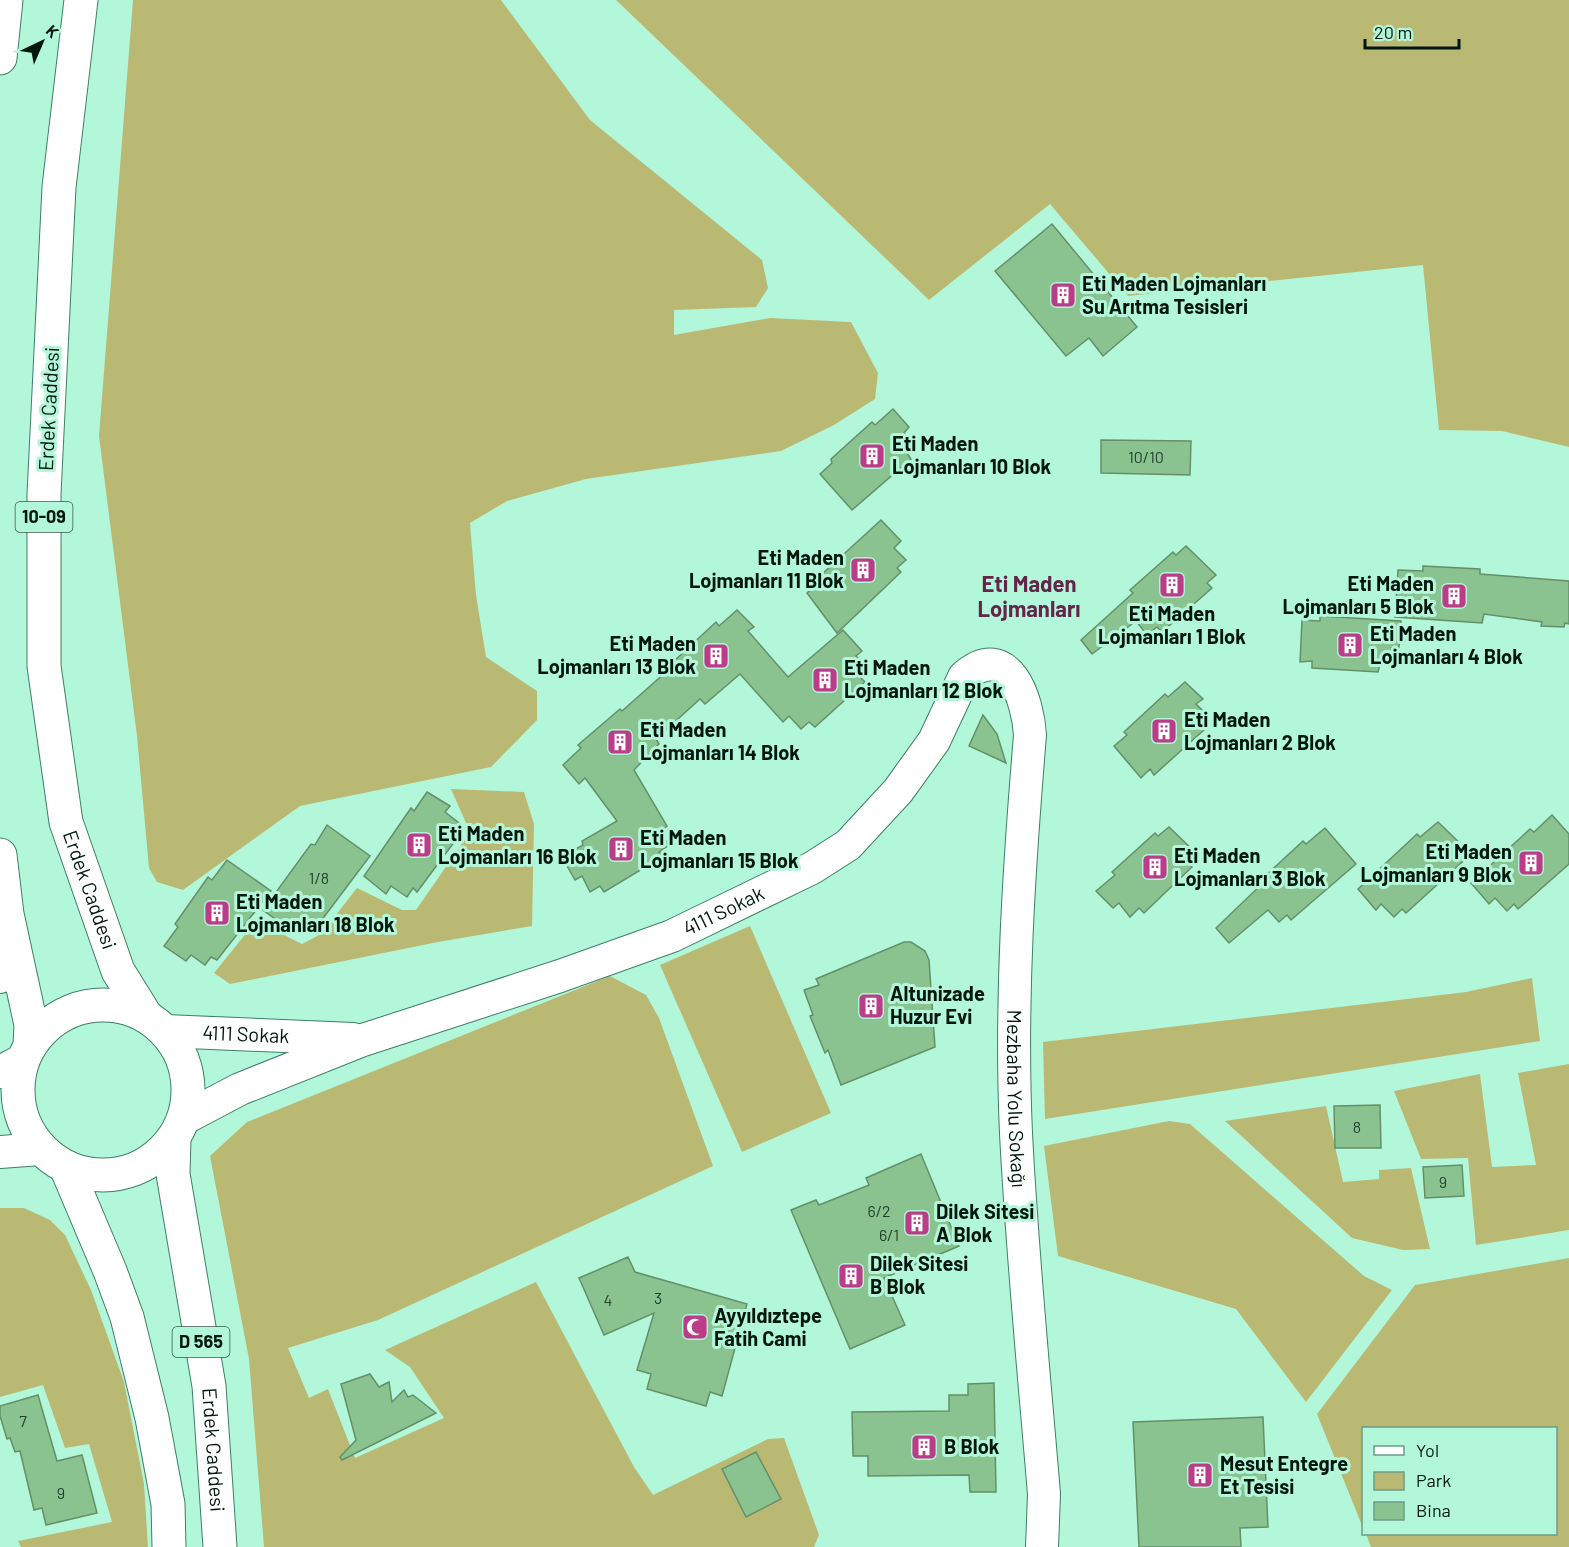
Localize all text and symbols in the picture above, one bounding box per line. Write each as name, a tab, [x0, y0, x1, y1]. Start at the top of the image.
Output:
north arrow	[12, 12, 72, 72]
scale bar	[1365, 12, 1460, 50]
text: K	[43, 21, 63, 41]
text: 20 m	[1374, 21, 1412, 43]
place label: Eti Maden Lojmanları Su Arıtma Tesisleri	[1082, 271, 1266, 318]
building icon: Eti Maden Lojmanları Su Arıtma Tesisleri	[1048, 280, 1078, 310]
street label: Erdek Caddesi	[33, 346, 63, 472]
place label: Eti Maden Lojmanları 10 Blok	[892, 431, 1052, 478]
building icon: Eti Maden Lojmanları 10 Blok	[857, 441, 887, 471]
house number: 10/10	[1128, 447, 1164, 466]
road number: 10-09	[15, 502, 72, 532]
place label: Eti Maden Lojmanları 11 Blok	[689, 545, 844, 592]
building icon: Eti Maden Lojmanları 11 Blok	[848, 555, 878, 585]
district label: Eti Maden Lojmanları	[977, 570, 1081, 621]
building icon: Eti Maden Lojmanları 1 Blok	[1157, 570, 1187, 600]
place label: Eti Maden Lojmanları 5 Blok	[1282, 571, 1434, 618]
building icon: Eti Maden Lojmanları 5 Blok	[1439, 581, 1469, 611]
place label: Eti Maden Lojmanları 1 Blok	[1098, 601, 1246, 648]
place label: Eti Maden Lojmanları 4 Blok	[1370, 621, 1523, 668]
building icon: Eti Maden Lojmanları 4 Blok	[1335, 630, 1365, 660]
place label: Eti Maden Lojmanları 13 Blok	[537, 631, 696, 678]
building icon: Eti Maden Lojmanları 13 Blok	[701, 641, 731, 671]
place label: Eti Maden Lojmanları 12 Blok	[844, 655, 1003, 702]
building icon: Eti Maden Lojmanları 12 Blok	[810, 665, 840, 695]
place label: Eti Maden Lojmanları 2 Blok	[1184, 707, 1336, 754]
building icon: Eti Maden Lojmanları 2 Blok	[1149, 716, 1179, 746]
place label: Eti Maden Lojmanları 14 Blok	[640, 717, 800, 764]
building icon: Eti Maden Lojmanları 14 Blok	[605, 727, 635, 757]
place label: Eti Maden Lojmanları 16 Blok	[438, 821, 597, 868]
place label: Eti Maden Lojmanları 15 Blok	[640, 825, 799, 872]
street label: Erdek Caddesi	[59, 827, 122, 952]
building icon: Eti Maden Lojmanları 16 Blok	[404, 830, 434, 860]
building icon: Eti Maden Lojmanları 15 Blok	[606, 834, 636, 864]
place label: Eti Maden Lojmanları 9 Blok	[1361, 839, 1512, 886]
place label: Eti Maden Lojmanları 3 Blok	[1174, 843, 1326, 890]
building icon: Eti Maden Lojmanları 9 Blok	[1516, 848, 1546, 878]
building icon: Eti Maden Lojmanları 3 Blok	[1140, 852, 1170, 882]
house number: 1/8	[309, 868, 329, 887]
street label: 4111 Sokak	[679, 880, 768, 940]
place label: Eti Maden Lojmanları 18 Blok	[236, 889, 395, 936]
building icon: Eti Maden Lojmanları 18 Blok	[202, 898, 232, 928]
place label: Altunizade Huzur Evi	[890, 981, 985, 1028]
building icon: Altunizade Huzur Evi	[856, 991, 886, 1021]
street label: Mezbaha Yolu Sokağı	[1003, 1010, 1032, 1188]
street label: 4111 Sokak	[202, 1020, 290, 1047]
house number: 8	[1353, 1117, 1361, 1136]
house number: 9	[1439, 1172, 1447, 1191]
place label: Dilek Sitesi A Blok	[936, 1199, 1034, 1246]
house number: 6/2	[867, 1201, 891, 1220]
building icon: Dilek Sitesi A Blok	[902, 1208, 932, 1238]
house number: 6/1	[879, 1225, 899, 1244]
place label: Dilek Sitesi B Blok	[870, 1251, 968, 1298]
building icon: Dilek Sitesi B Blok	[836, 1261, 866, 1291]
house number: 3	[654, 1288, 662, 1307]
house number: 4	[604, 1290, 612, 1309]
place label: Ayyıldıztepe Fatih Cami	[714, 1303, 822, 1350]
mosque icon: Ayyıldıztepe Fatih Cami	[680, 1312, 710, 1342]
road number: D 565	[172, 1327, 230, 1357]
street label: Erdek Caddesi	[198, 1387, 231, 1513]
house number: 7	[19, 1411, 27, 1430]
legend	[1362, 1427, 1557, 1535]
building icon: B Blok	[909, 1432, 939, 1462]
place label: B Blok	[944, 1434, 1000, 1458]
text: Yol	[1416, 1439, 1439, 1461]
place label: Mesut Entegre Et Tesisi	[1220, 1451, 1348, 1498]
building icon: Mesut Entegre Et Tesisi	[1185, 1460, 1215, 1490]
text: Park	[1416, 1469, 1451, 1491]
house number: 9	[57, 1483, 65, 1502]
text: Bina	[1416, 1499, 1451, 1521]

